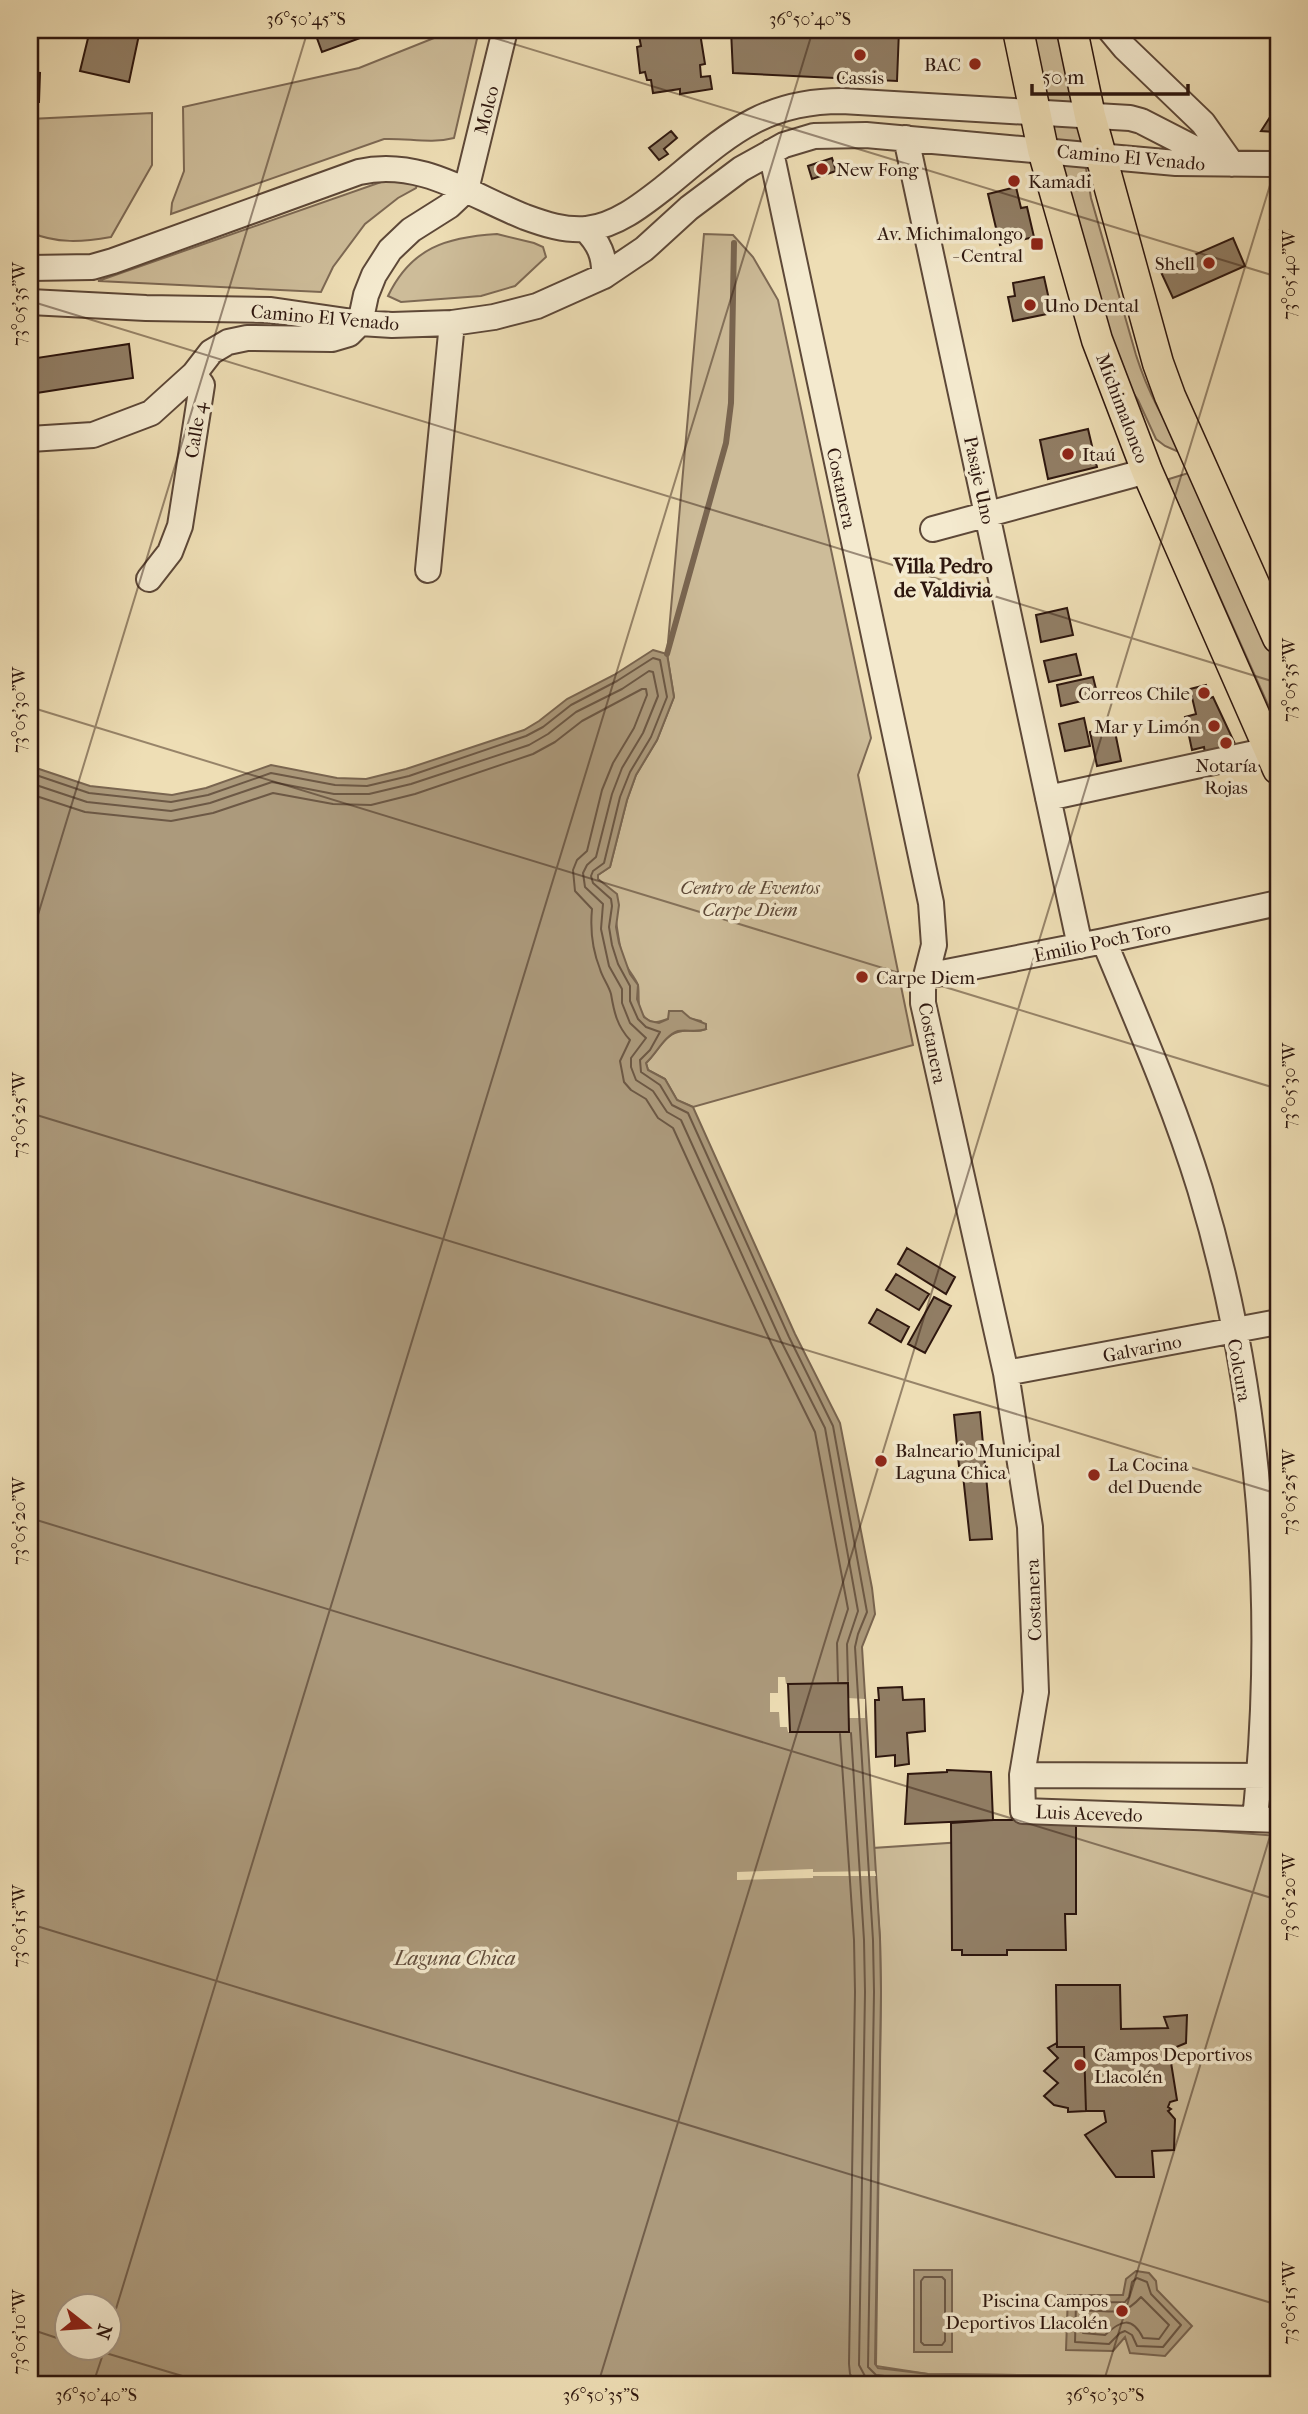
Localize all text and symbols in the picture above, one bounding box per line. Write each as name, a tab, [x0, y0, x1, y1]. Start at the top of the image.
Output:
text: 36°50'45"S	[266, 9, 346, 30]
text: 36°50'40"S	[769, 9, 851, 30]
marker: Cassis	[852, 47, 868, 63]
scale bar	[1032, 52, 1187, 96]
place label: BAC	[924, 54, 961, 76]
marker: BAC	[967, 56, 983, 72]
text: 50 m	[1042, 65, 1085, 89]
place label: Cassis	[836, 67, 884, 89]
street label: Molco	[470, 83, 504, 137]
street label: Camino El Venado	[1056, 141, 1206, 175]
place label: New Fong	[836, 159, 919, 181]
marker: New Fong	[814, 161, 830, 177]
place label: Kamadi	[1028, 171, 1092, 193]
marker: Kamadi	[1006, 173, 1022, 189]
place label: Av. Michimalongo - Central	[876, 223, 1023, 267]
text: 73°05'40"W	[1279, 229, 1300, 320]
marker: Av. Michimalongo - Central	[1029, 236, 1045, 252]
place label: Shell	[1155, 253, 1195, 275]
marker: Shell	[1201, 255, 1217, 271]
text: 73°05'35"W	[9, 261, 30, 346]
place label: Uno Dental	[1044, 295, 1139, 317]
marker: Uno Dental	[1022, 297, 1038, 313]
street label: Camino El Venado	[250, 301, 400, 335]
street label: Michimalonco	[1091, 350, 1153, 467]
street label: Calle 4	[181, 400, 211, 460]
street label: Pasaje Uno	[959, 434, 999, 527]
place label: Itaú	[1082, 444, 1116, 466]
street label: Costanera	[822, 446, 860, 531]
marker: Itaú	[1060, 446, 1076, 462]
district label: Villa Pedro de Valdivia	[892, 554, 993, 602]
text: 73°05'35"W	[1279, 637, 1300, 722]
text: 73°05'30"W	[9, 666, 30, 753]
place label: Correos Chile	[1078, 683, 1190, 705]
marker: Correos Chile	[1196, 685, 1212, 701]
place label: Mar y Limón	[1094, 716, 1200, 738]
marker: Mar y Limón	[1206, 718, 1222, 734]
marker: Notaría Rojas	[1218, 735, 1234, 751]
place label: Notaría Rojas	[1195, 755, 1257, 799]
park label: Centro de Eventos Carpe Diem	[680, 877, 821, 921]
street label: Emilio Poch Toro	[1032, 917, 1173, 967]
place label: Carpe Diem	[876, 967, 975, 989]
marker: Carpe Diem	[854, 969, 870, 985]
street label: Costanera	[913, 1001, 951, 1086]
text: 73°05'30"W	[1279, 1042, 1300, 1129]
text: 73°05'25"W	[9, 1071, 30, 1158]
street label: Galvarino	[1101, 1331, 1184, 1367]
street label: Colcura	[1223, 1337, 1255, 1404]
place label: Balneario Municipal Laguna Chica	[895, 1440, 1061, 1484]
text: 73°05'25"W	[1279, 1448, 1300, 1535]
marker: Balneario Municipal Laguna Chica	[873, 1453, 889, 1469]
place label: La Cocina del Duende	[1108, 1454, 1202, 1498]
marker: La Cocina del Duende	[1086, 1467, 1102, 1483]
text: 73°05'20"W	[9, 1476, 30, 1565]
street label: Costanera	[1022, 1558, 1046, 1641]
street label: Luis Acevedo	[1035, 1801, 1143, 1827]
text: 73°05'20"W	[1279, 1852, 1300, 1941]
text: 73°05'15"W	[9, 1883, 30, 1968]
water label: Laguna Chica	[392, 1946, 516, 1970]
place label: Campos Deportivos Llacolén	[1094, 2044, 1252, 2088]
marker: Campos Deportivos Llacolén	[1072, 2057, 1088, 2073]
text: 73°05'15"W	[1279, 2260, 1300, 2345]
text: 73°05'10"W	[9, 2288, 30, 2375]
place label: Piscina Campos Deportivos Llacolén	[945, 2290, 1108, 2334]
north arrow	[52, 2292, 122, 2362]
marker: Piscina Campos Deportivos Llacolén	[1114, 2303, 1130, 2319]
text: N	[91, 2322, 116, 2342]
text: 36°50'40"S	[55, 2385, 137, 2406]
text: 36°50'35"S	[563, 2385, 639, 2406]
text: 36°50'30"S	[1066, 2385, 1144, 2406]

